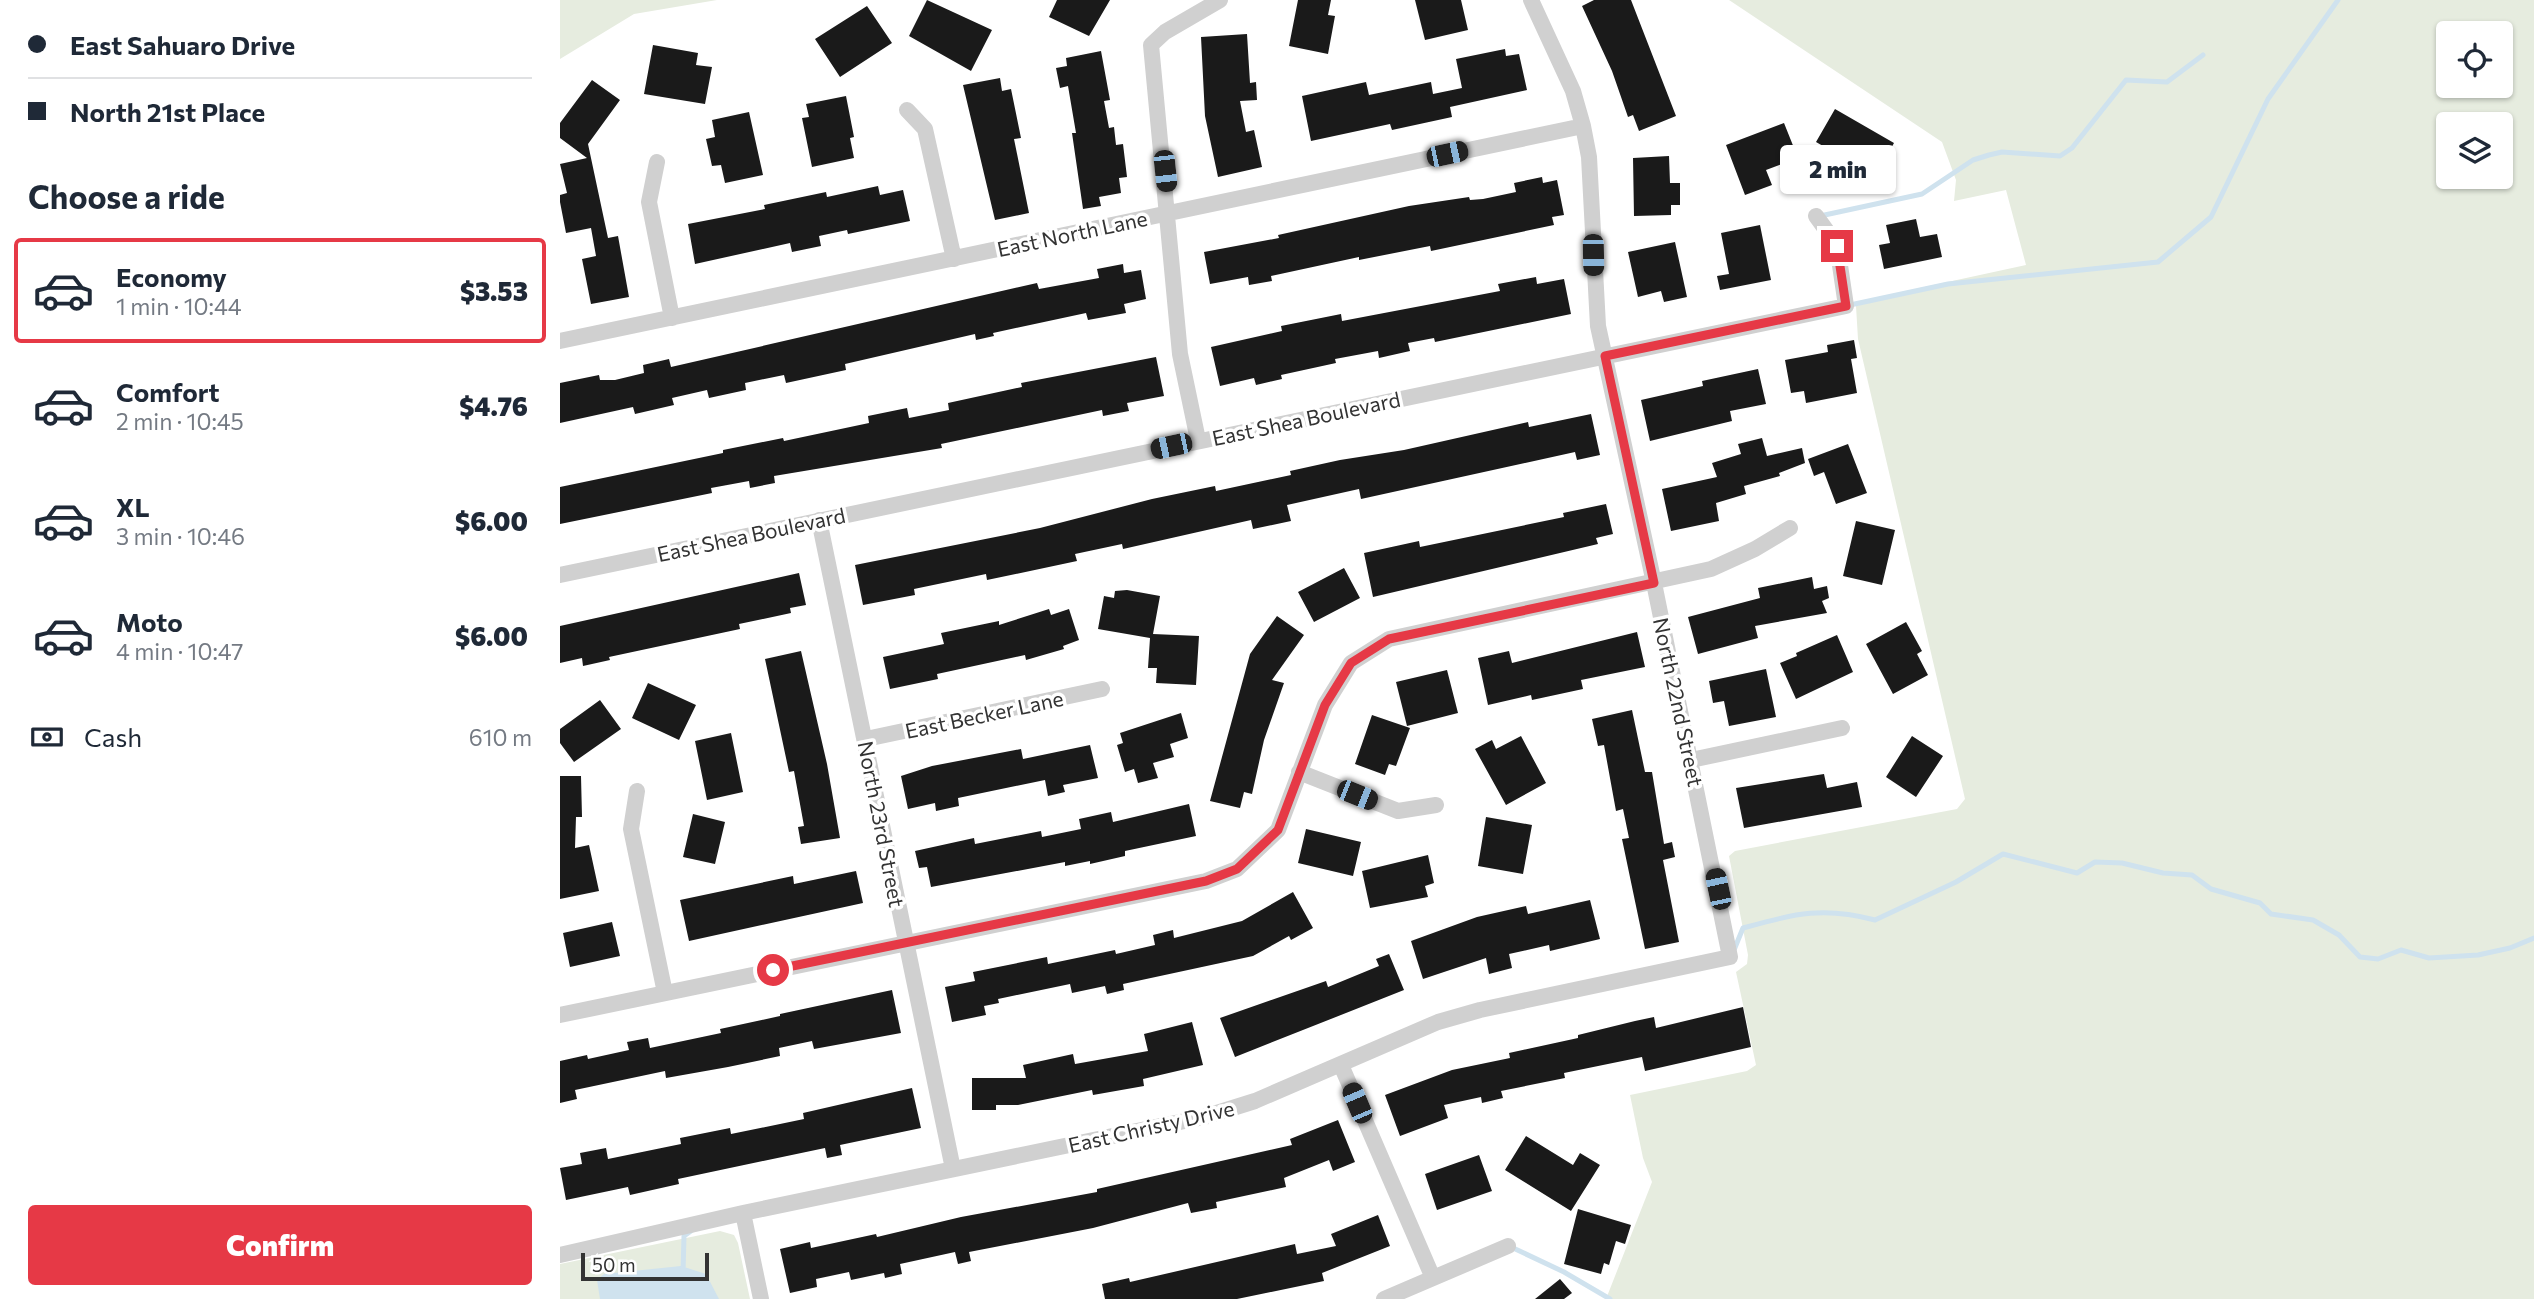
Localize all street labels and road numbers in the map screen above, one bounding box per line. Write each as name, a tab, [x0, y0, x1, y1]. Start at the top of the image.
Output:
street label: East North Lane	[995, 205, 1149, 261]
street label: East Shea Boulevard	[1210, 386, 1402, 450]
street label: East Shea Boulevard	[655, 502, 847, 566]
street label: North 22nd Street	[1649, 615, 1709, 789]
street label: East Becker Lane	[903, 685, 1065, 743]
street label: North 23rd Street	[854, 739, 910, 909]
street label: East Christy Drive	[1066, 1095, 1236, 1157]

